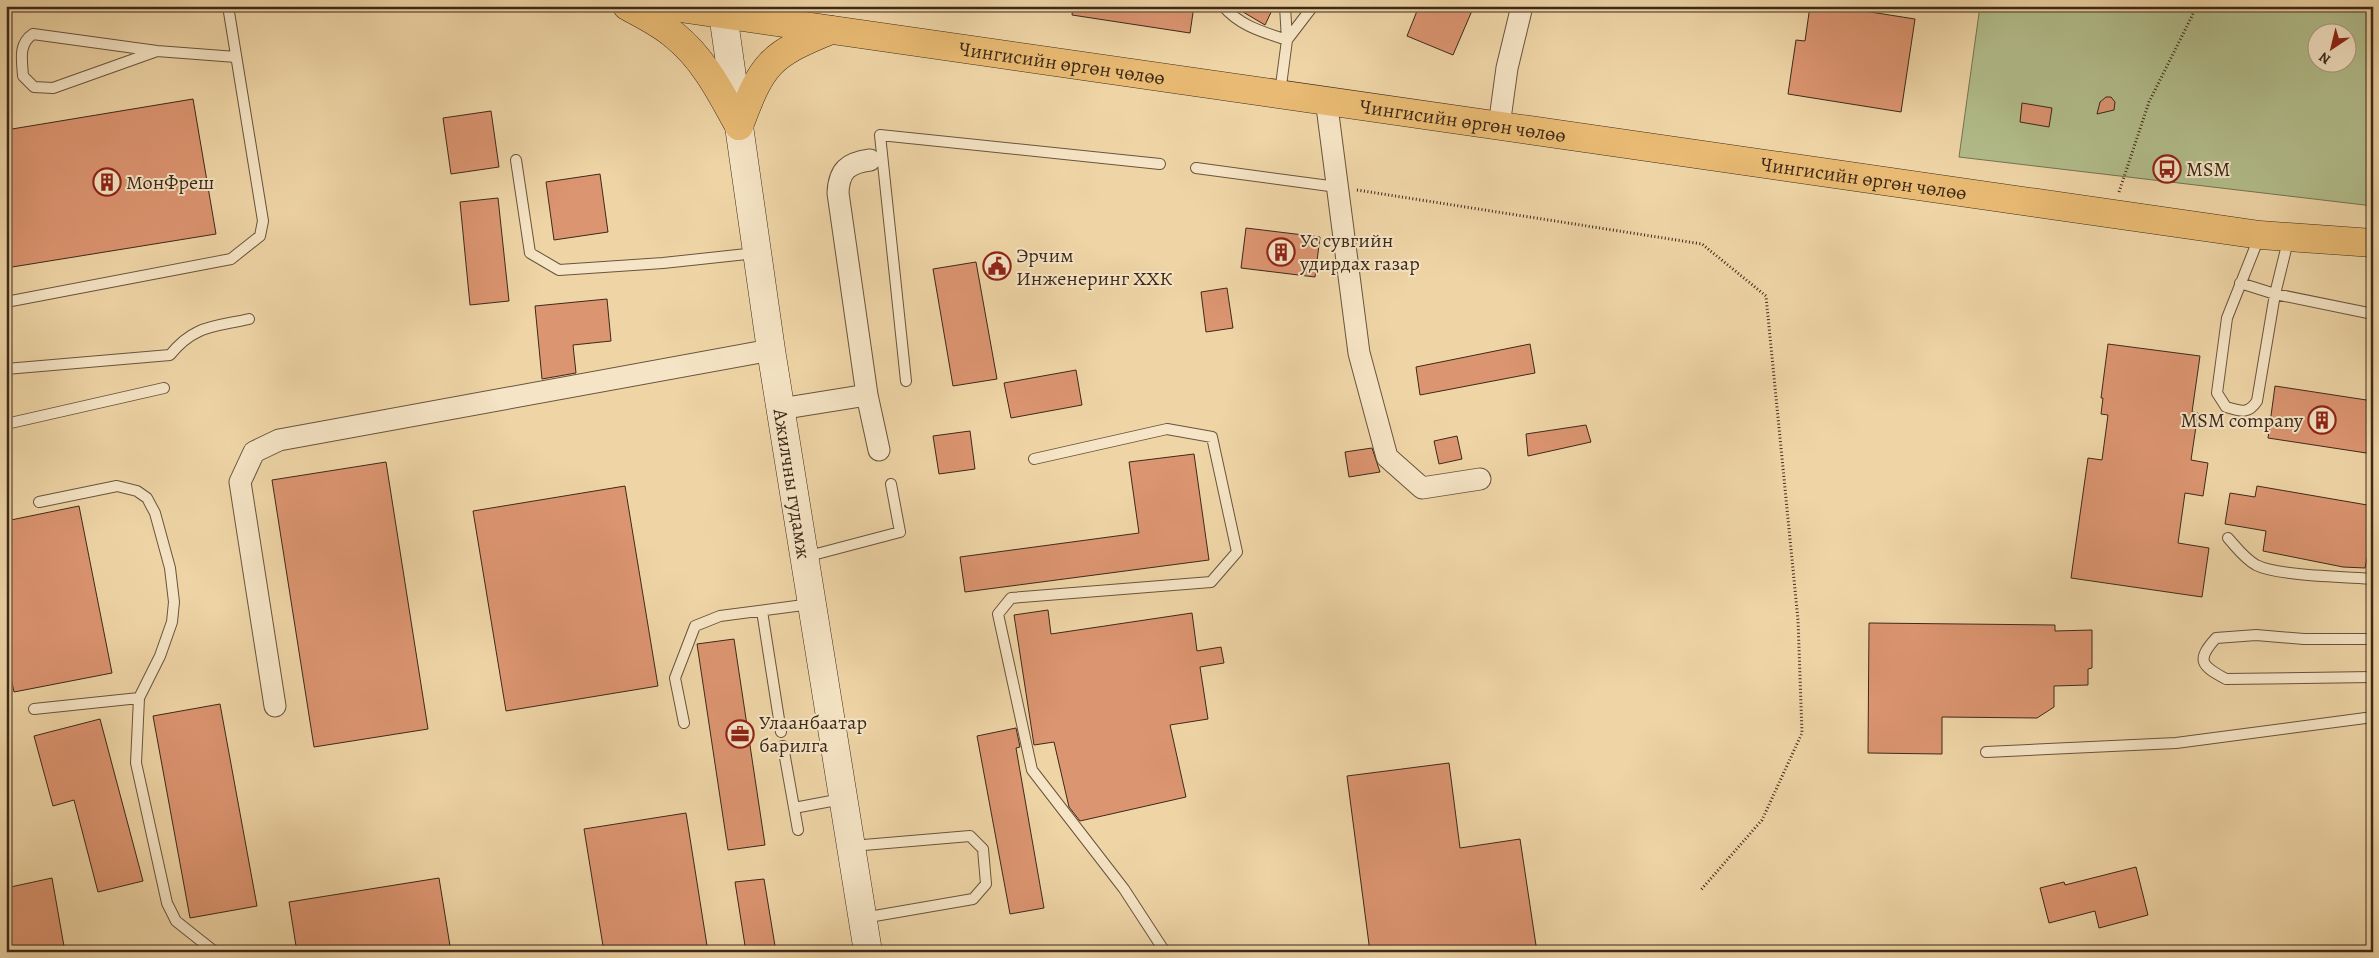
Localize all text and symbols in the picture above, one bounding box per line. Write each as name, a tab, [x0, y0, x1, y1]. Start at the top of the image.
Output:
north arrow	[2306, 22, 2356, 72]
street label: Чингисийн өргөн чөлөө	[957, 35, 1167, 91]
text: N	[2315, 48, 2334, 69]
street label: Чингисийн өргөн чөлөө	[1358, 92, 1568, 149]
street label: Чингисийн өргөн чөлөө	[1759, 150, 1969, 206]
bus stop icon: MSM	[2152, 154, 2182, 184]
place label: MSM	[2186, 156, 2230, 183]
building icon: МонФреш	[92, 167, 122, 197]
place label: МонФреш	[126, 169, 214, 196]
place label: Ус сувгийн удирдах газар	[1299, 227, 1420, 277]
building icon: Ус сувгийн удирдах газар	[1266, 237, 1296, 267]
place label: Эрчим Инженеринг ХХК	[1016, 242, 1172, 292]
public building icon: Эрчим Инженеринг ХХК	[982, 251, 1012, 281]
building icon: MSM company	[2307, 405, 2337, 435]
street label: Ажилчны гудамж	[767, 406, 818, 561]
place label: MSM company	[2180, 407, 2304, 434]
place label: Улаанбаатар барилга	[759, 709, 867, 759]
office icon: Улаанбаатар барилга	[725, 719, 755, 749]

